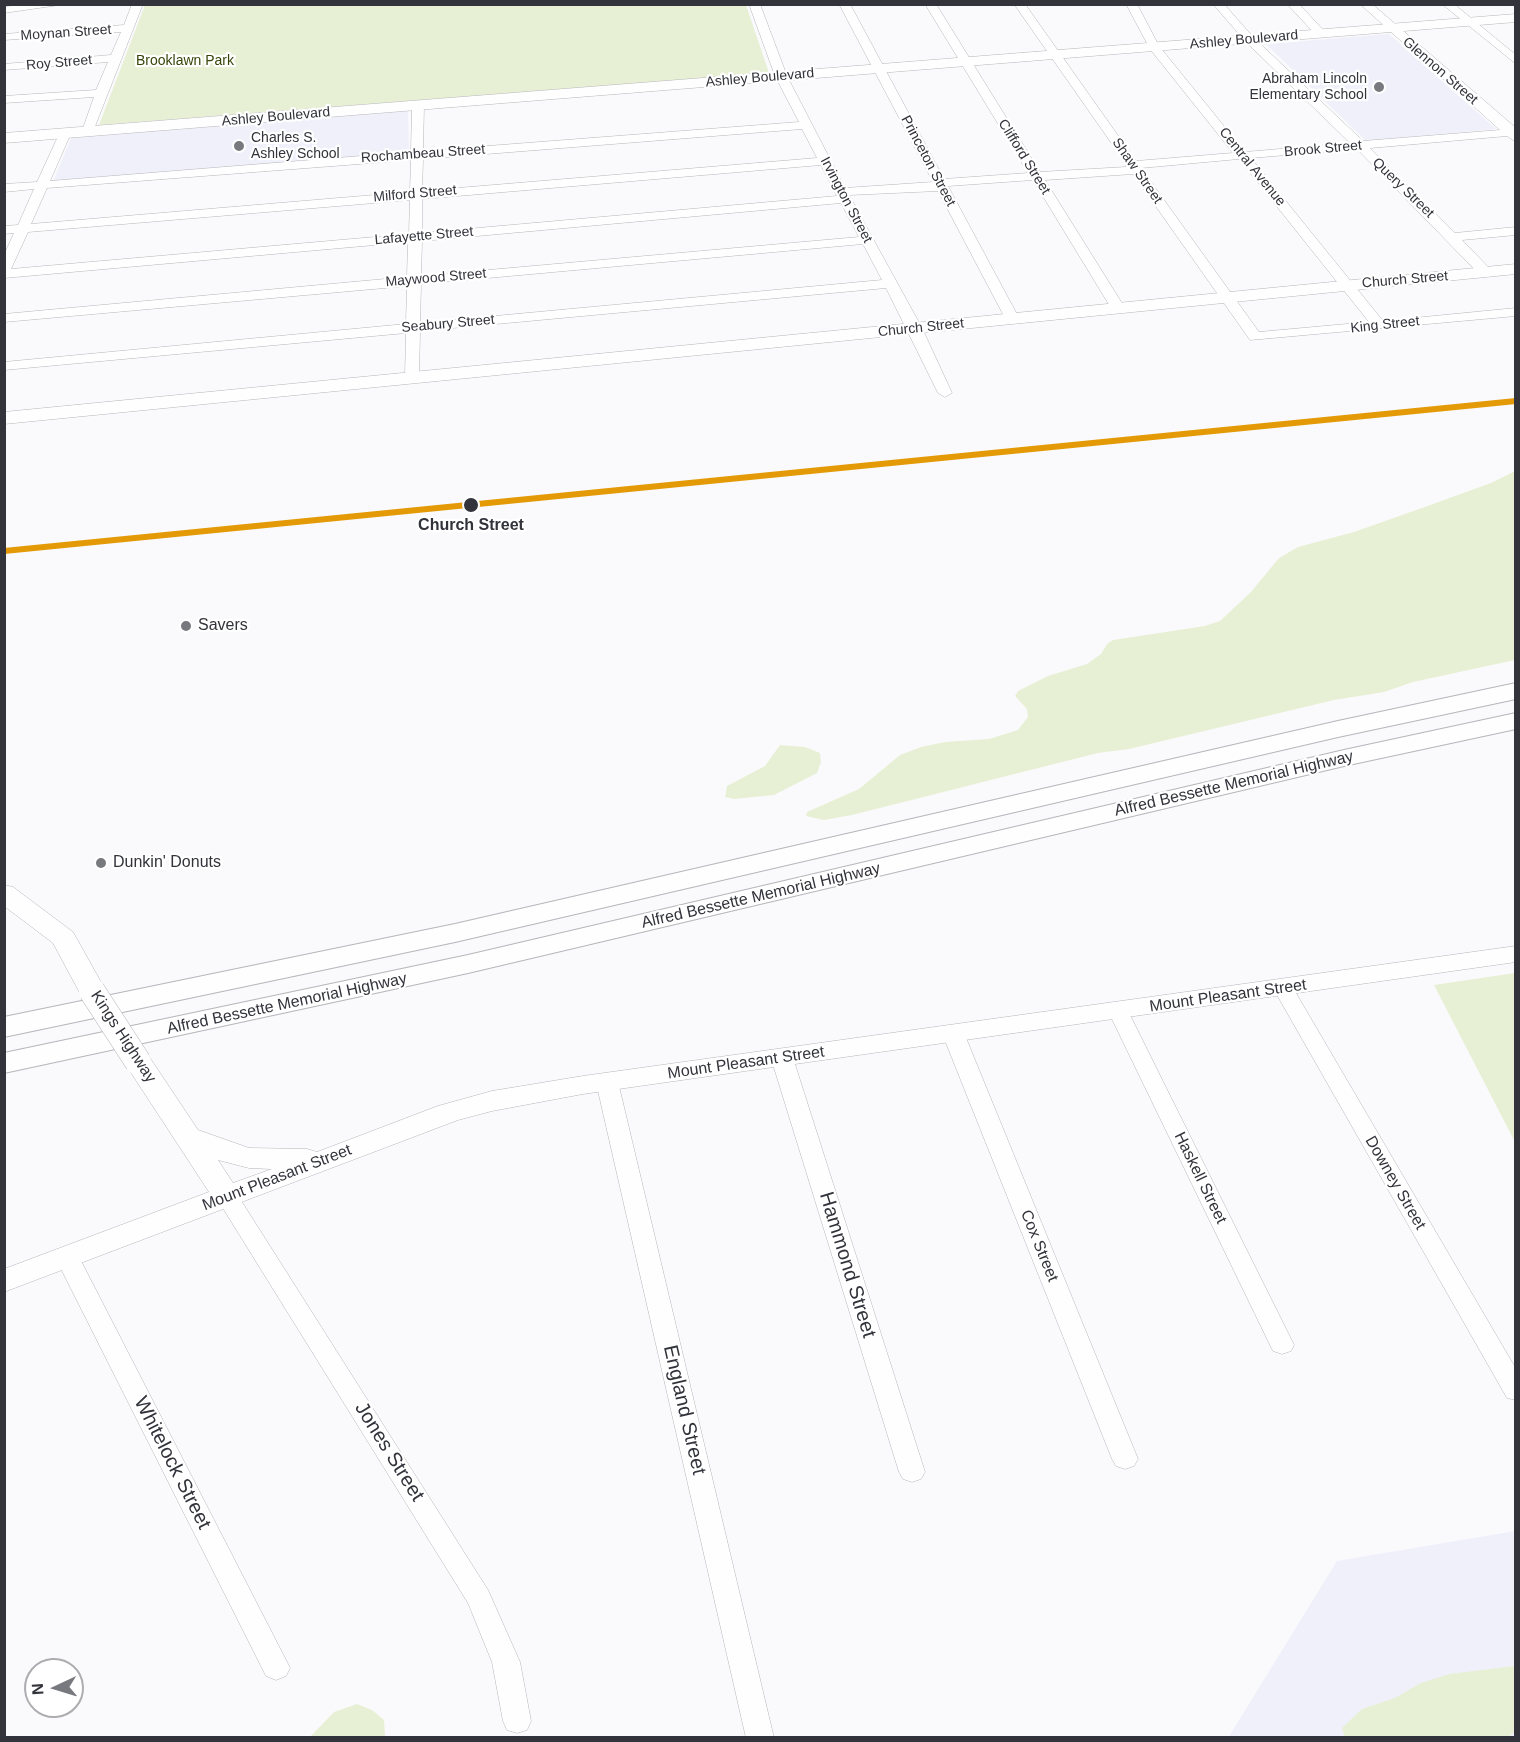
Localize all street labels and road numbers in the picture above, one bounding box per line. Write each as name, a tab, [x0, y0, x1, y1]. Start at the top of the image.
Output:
street label: Moynan Street	[20, 21, 112, 45]
street label: Ashley Boulevard	[1189, 27, 1299, 53]
street label: Glennon Street	[1399, 34, 1481, 108]
street label: Roy Street	[25, 52, 93, 74]
street label: Ashley Boulevard	[705, 65, 815, 91]
street label: Ashley Boulevard	[221, 104, 331, 130]
street label: Princeton Street	[897, 113, 959, 209]
street label: Clifford Street	[994, 116, 1054, 198]
street label: Central Avenue	[1215, 124, 1289, 210]
street label: Shaw Street	[1108, 135, 1166, 207]
street label: Brook Street	[1284, 137, 1362, 161]
street label: Rochambeau Street	[360, 141, 486, 167]
street label: Irvington Street	[816, 154, 876, 246]
street label: Query Street	[1369, 154, 1437, 222]
street label: Milford Street	[373, 182, 457, 206]
street label: Lafayette Street	[374, 223, 474, 249]
street label: Maywood Street	[385, 265, 487, 291]
street label: Church Street	[1361, 268, 1449, 292]
street label: Seabury Street	[401, 312, 495, 336]
street label: King Street	[1350, 313, 1420, 337]
street label: Church Street	[877, 315, 965, 341]
street label: Alfred Bessette Memorial Highway	[1113, 747, 1355, 821]
street label: Alfred Bessette Memorial Highway	[640, 859, 882, 933]
street label: Alfred Bessette Memorial Highway	[165, 969, 409, 1039]
street label: Mount Pleasant Street	[1148, 975, 1308, 1017]
street label: Kings Highway	[86, 987, 160, 1087]
street label: Mount Pleasant Street	[666, 1042, 826, 1084]
street label: Haskell Street	[1170, 1129, 1230, 1227]
street label: Downey Street	[1360, 1133, 1430, 1233]
street label: Mount Pleasant Street	[200, 1141, 354, 1215]
street label: Hammond Street	[813, 1189, 881, 1341]
street label: Cox Street	[1016, 1207, 1062, 1285]
street label: England Street	[657, 1343, 711, 1477]
street label: Whitelock Street	[128, 1393, 216, 1533]
street label: Jones Street	[349, 1398, 429, 1506]

